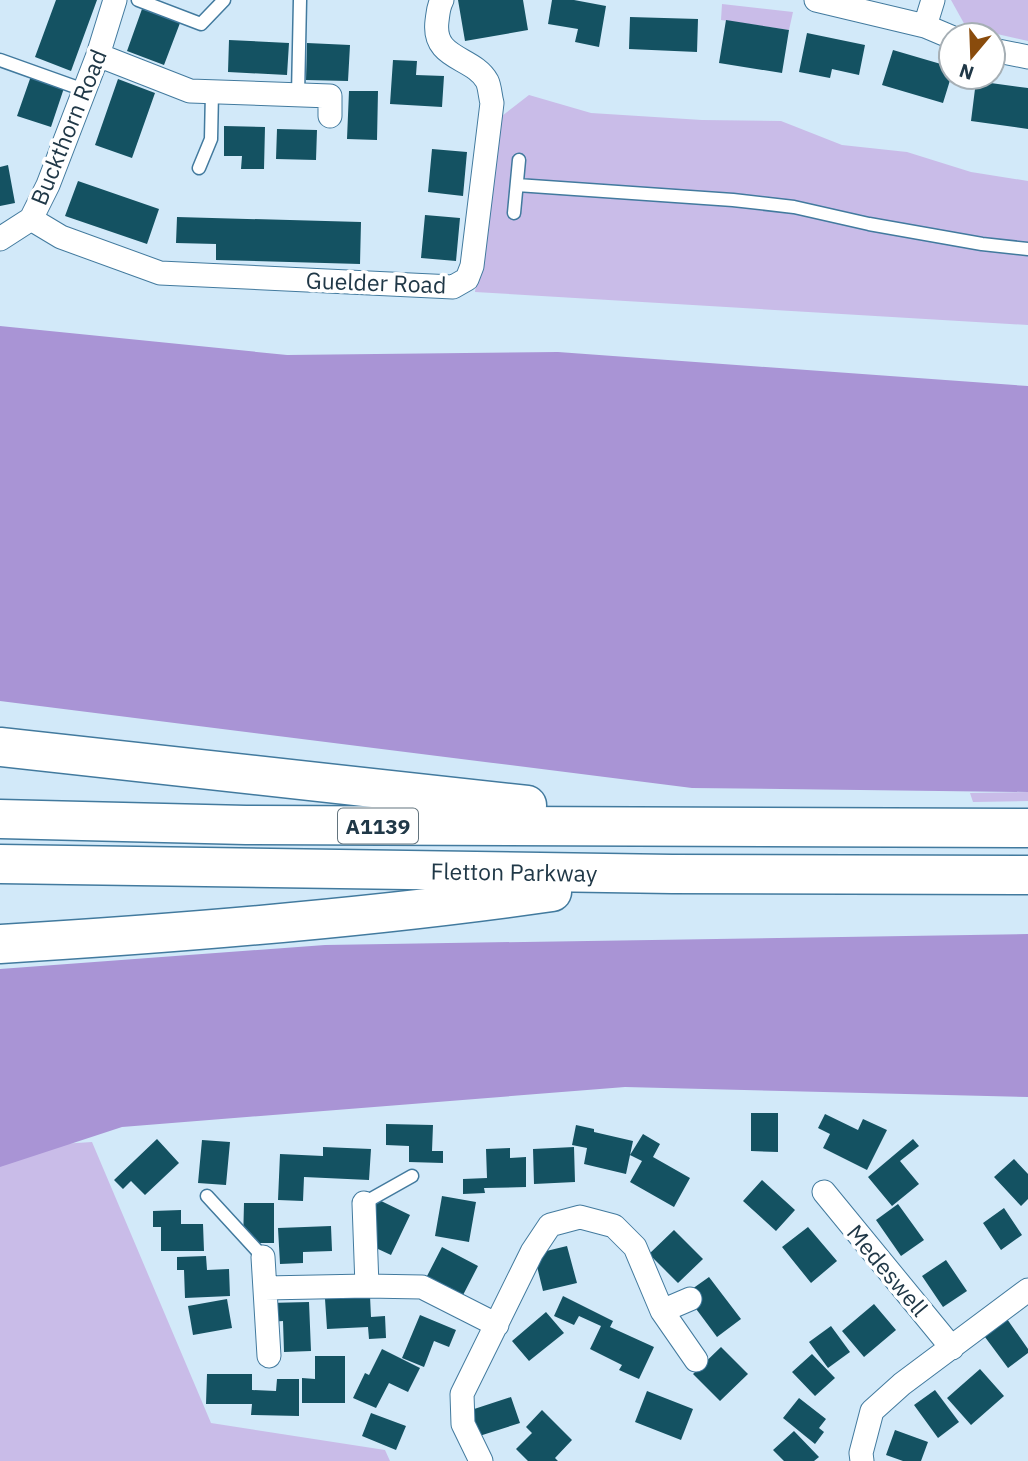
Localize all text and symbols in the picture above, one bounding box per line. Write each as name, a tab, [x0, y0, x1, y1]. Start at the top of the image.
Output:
north arrow	[937, 21, 1007, 91]
street label: Buckthorn Road	[23, 45, 113, 209]
text: N	[956, 58, 977, 86]
street label: Guelder Road	[305, 265, 447, 299]
road number: A1139	[338, 808, 418, 844]
street label: Fletton Parkway	[430, 855, 598, 888]
street label: Medeswell	[841, 1218, 935, 1322]

